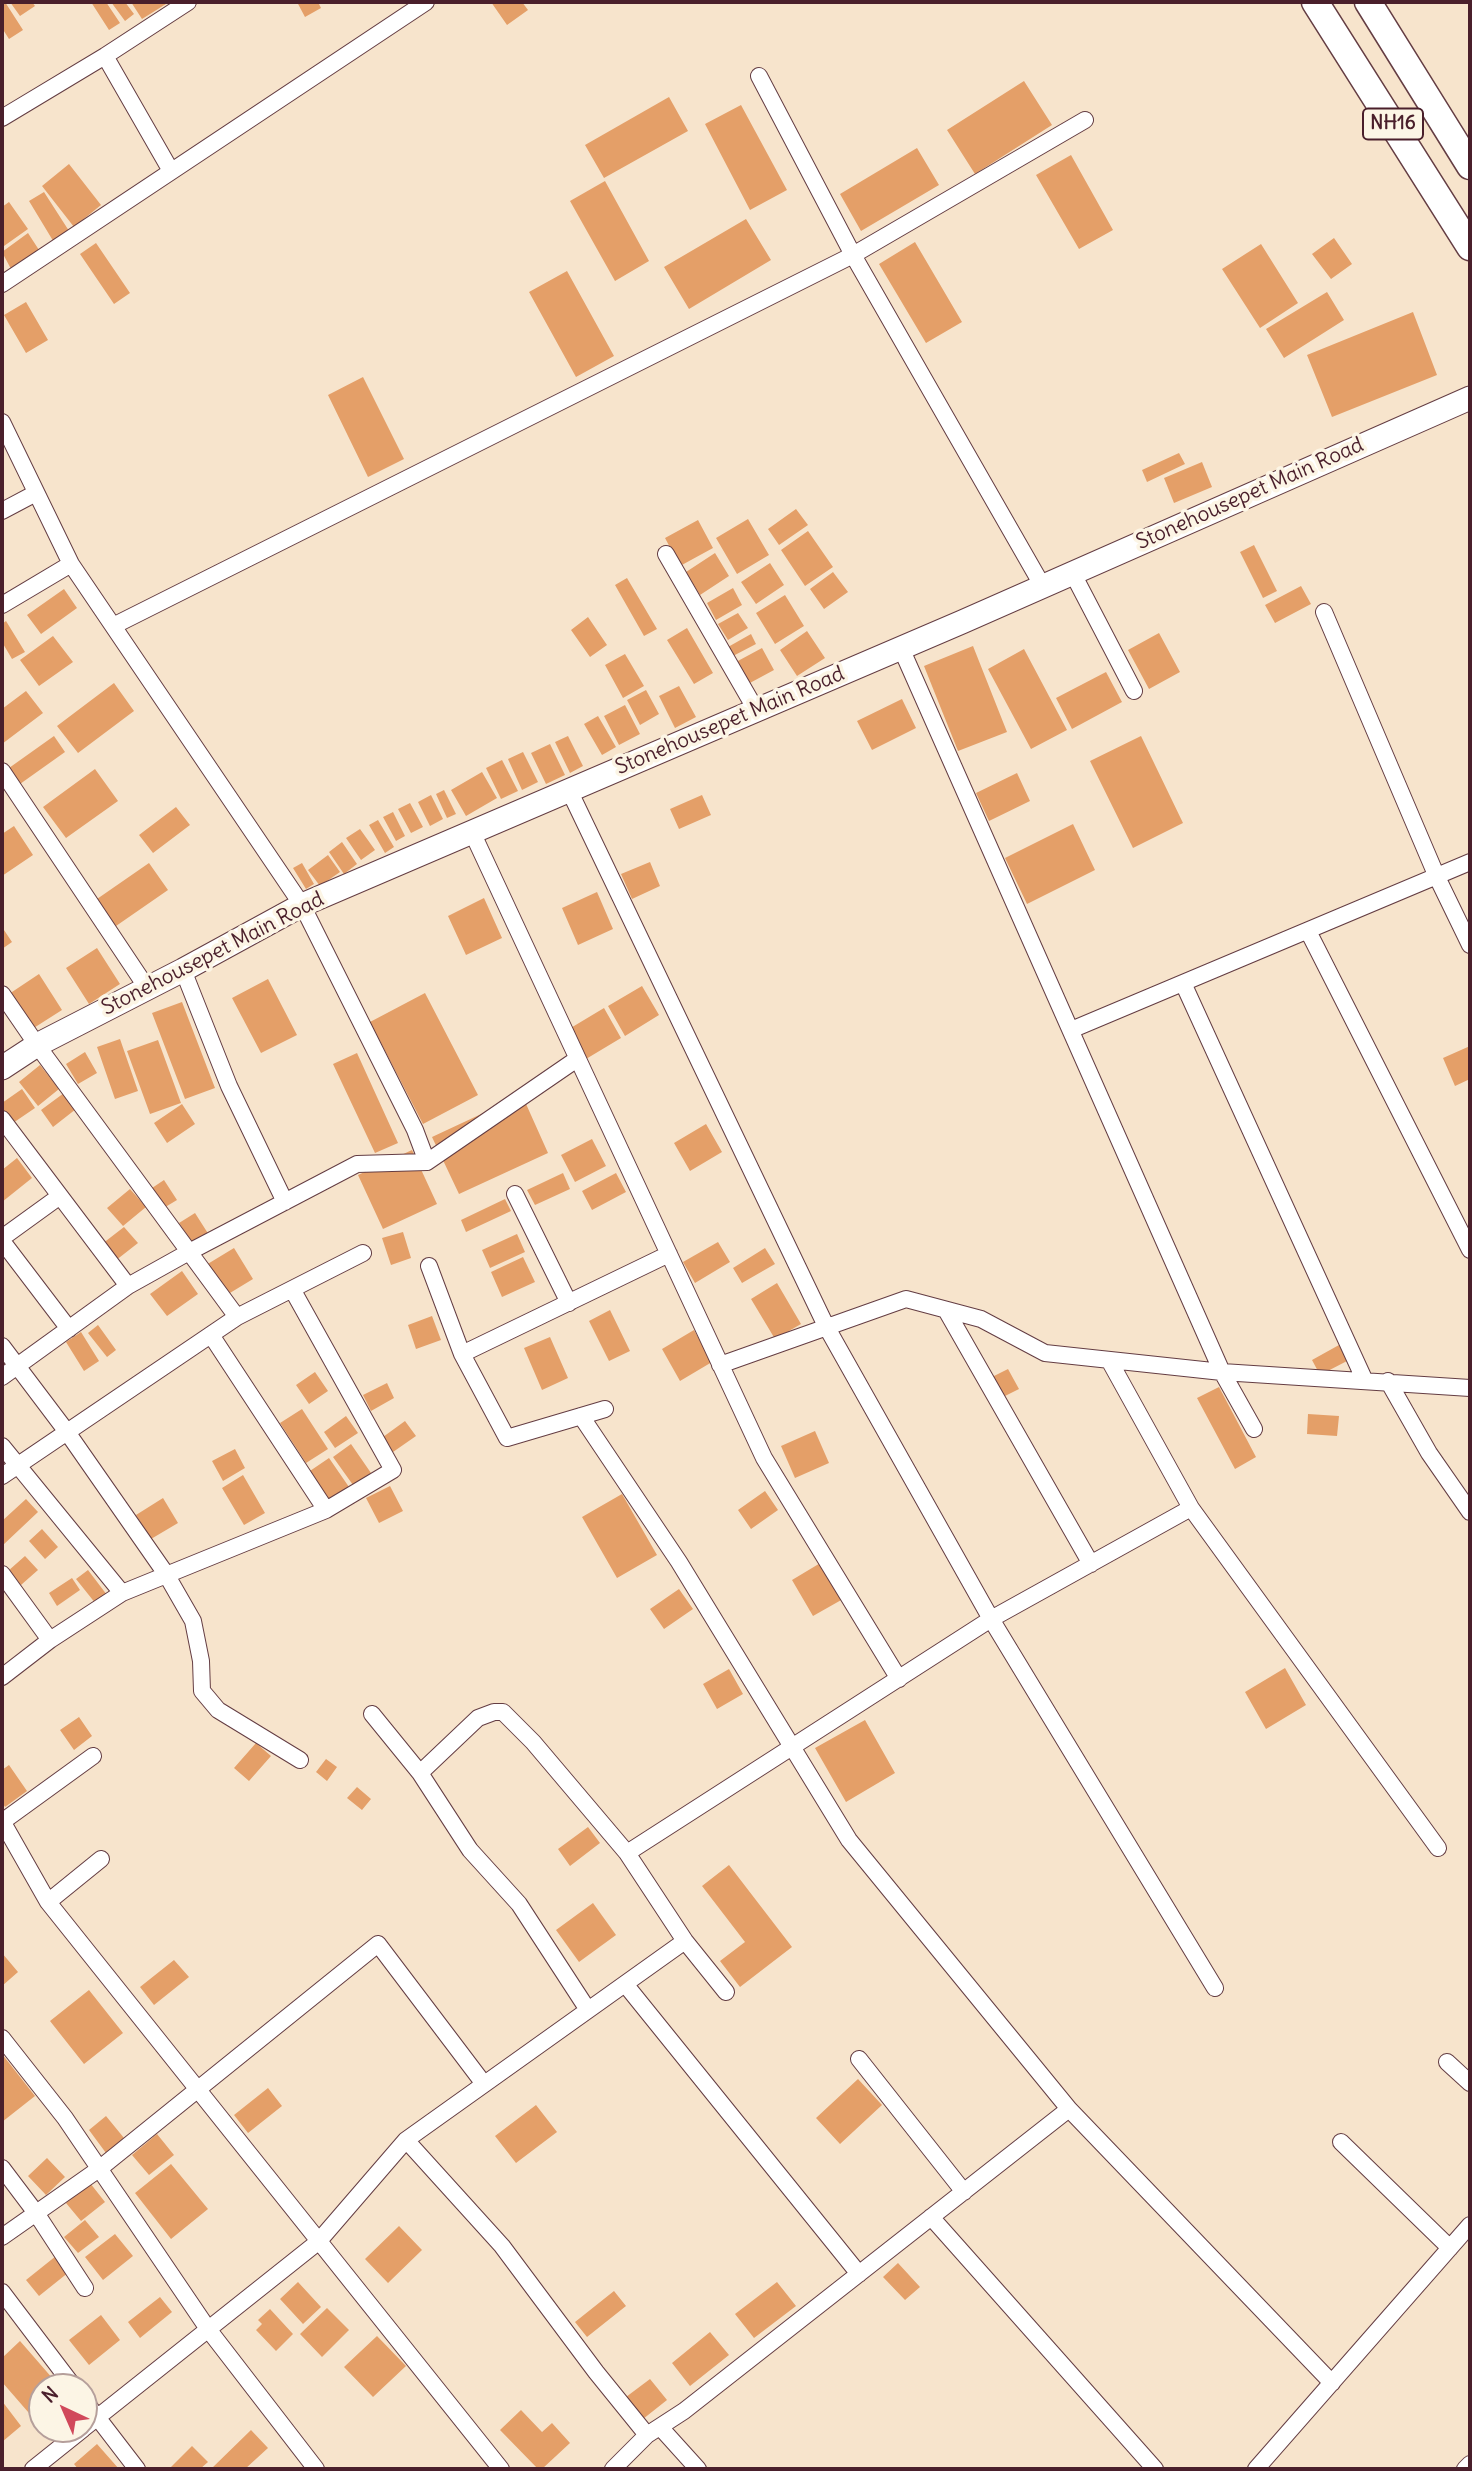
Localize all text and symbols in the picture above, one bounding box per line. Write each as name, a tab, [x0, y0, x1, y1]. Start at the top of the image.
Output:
road number: NH16	[1363, 108, 1423, 140]
street label: Stonehousepet Main Road	[1132, 432, 1368, 556]
street label: Stonehousepet Main Road	[612, 661, 848, 781]
street label: Stonehousepet Main Road	[98, 887, 328, 1021]
north arrow	[28, 2373, 98, 2443]
text: N	[37, 2381, 63, 2408]

